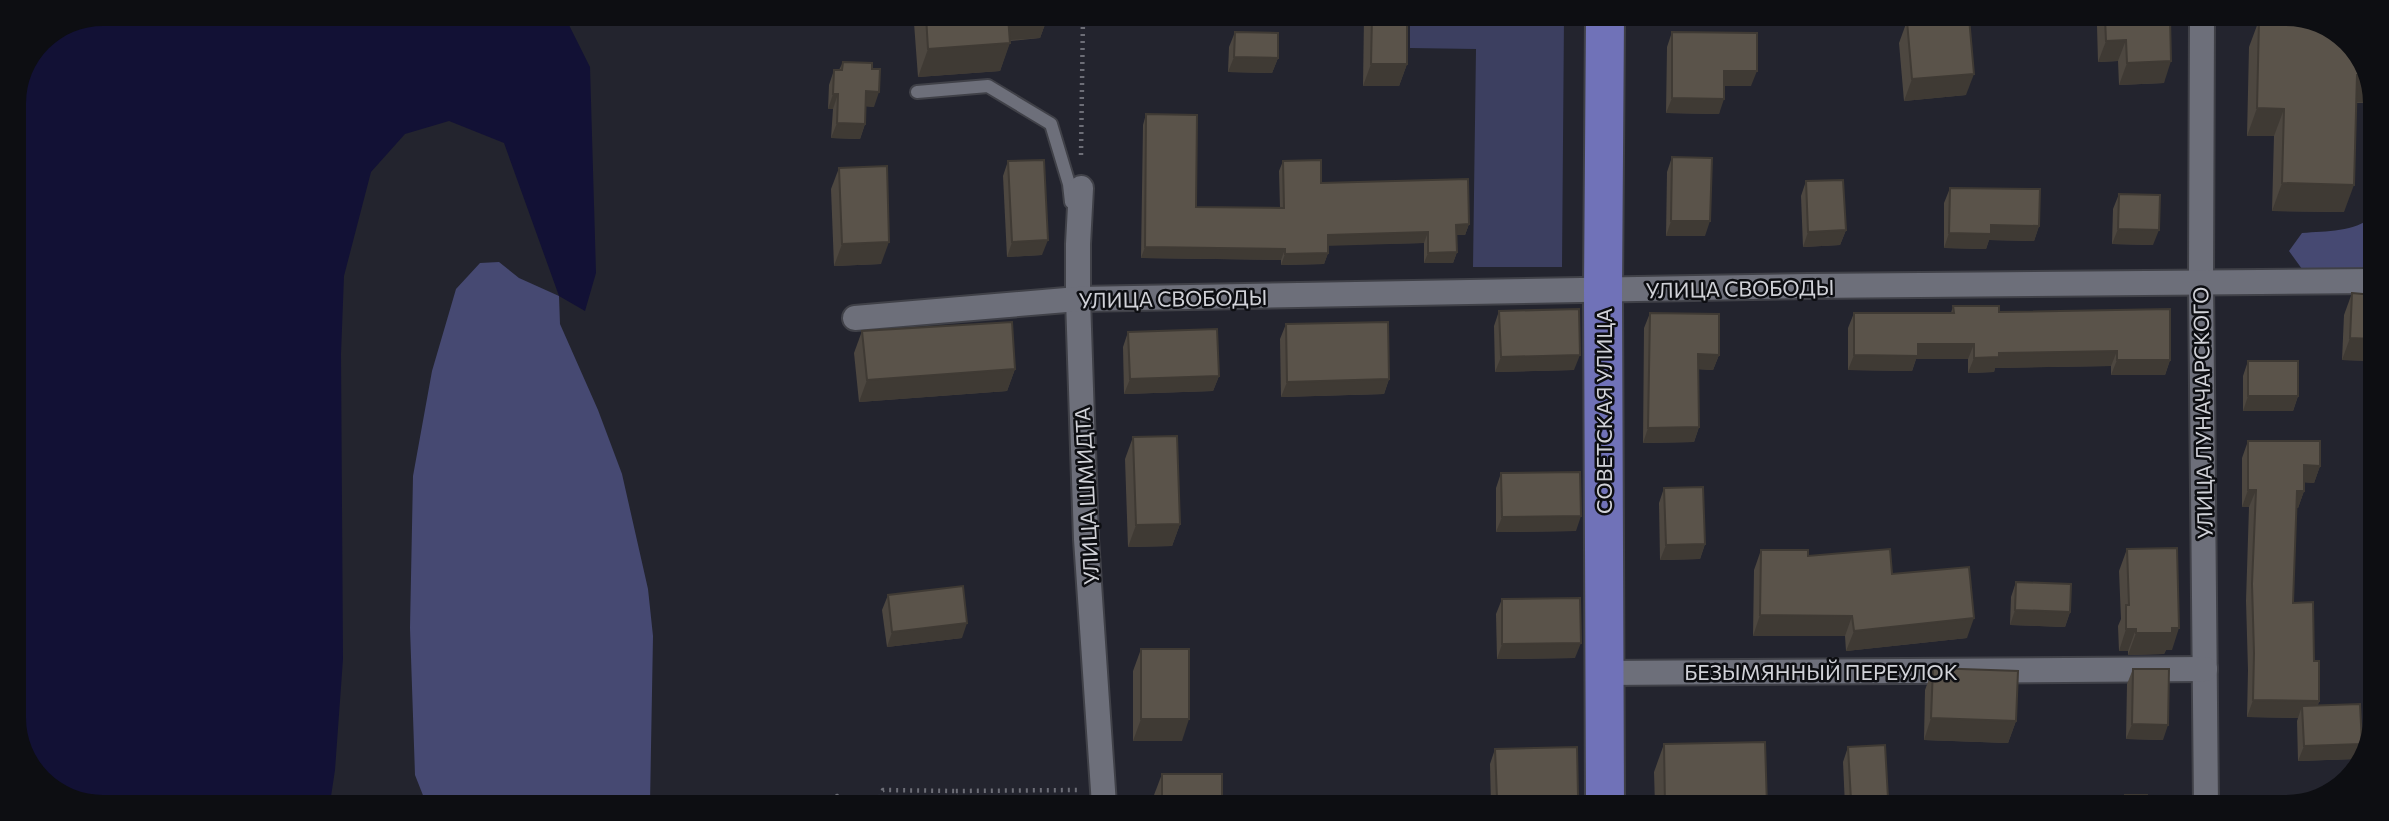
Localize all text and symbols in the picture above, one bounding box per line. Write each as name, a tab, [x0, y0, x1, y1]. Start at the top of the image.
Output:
street label: УЛИЦА СВОБОДЫ	[1645, 274, 1835, 302]
street label: УЛИЦА СВОБОДЫ	[1078, 284, 1268, 312]
street label: УЛИЦА ЛУНАЧАРСКОГО	[2187, 287, 2217, 539]
street label: СОВЕТСКАЯ УЛИЦА	[1591, 308, 1616, 514]
street label: УЛИЦА ШМИДТА	[1069, 406, 1103, 586]
street label: БЕЗЫМЯННЫЙ ПЕРЕУЛОК	[1684, 659, 1958, 684]

